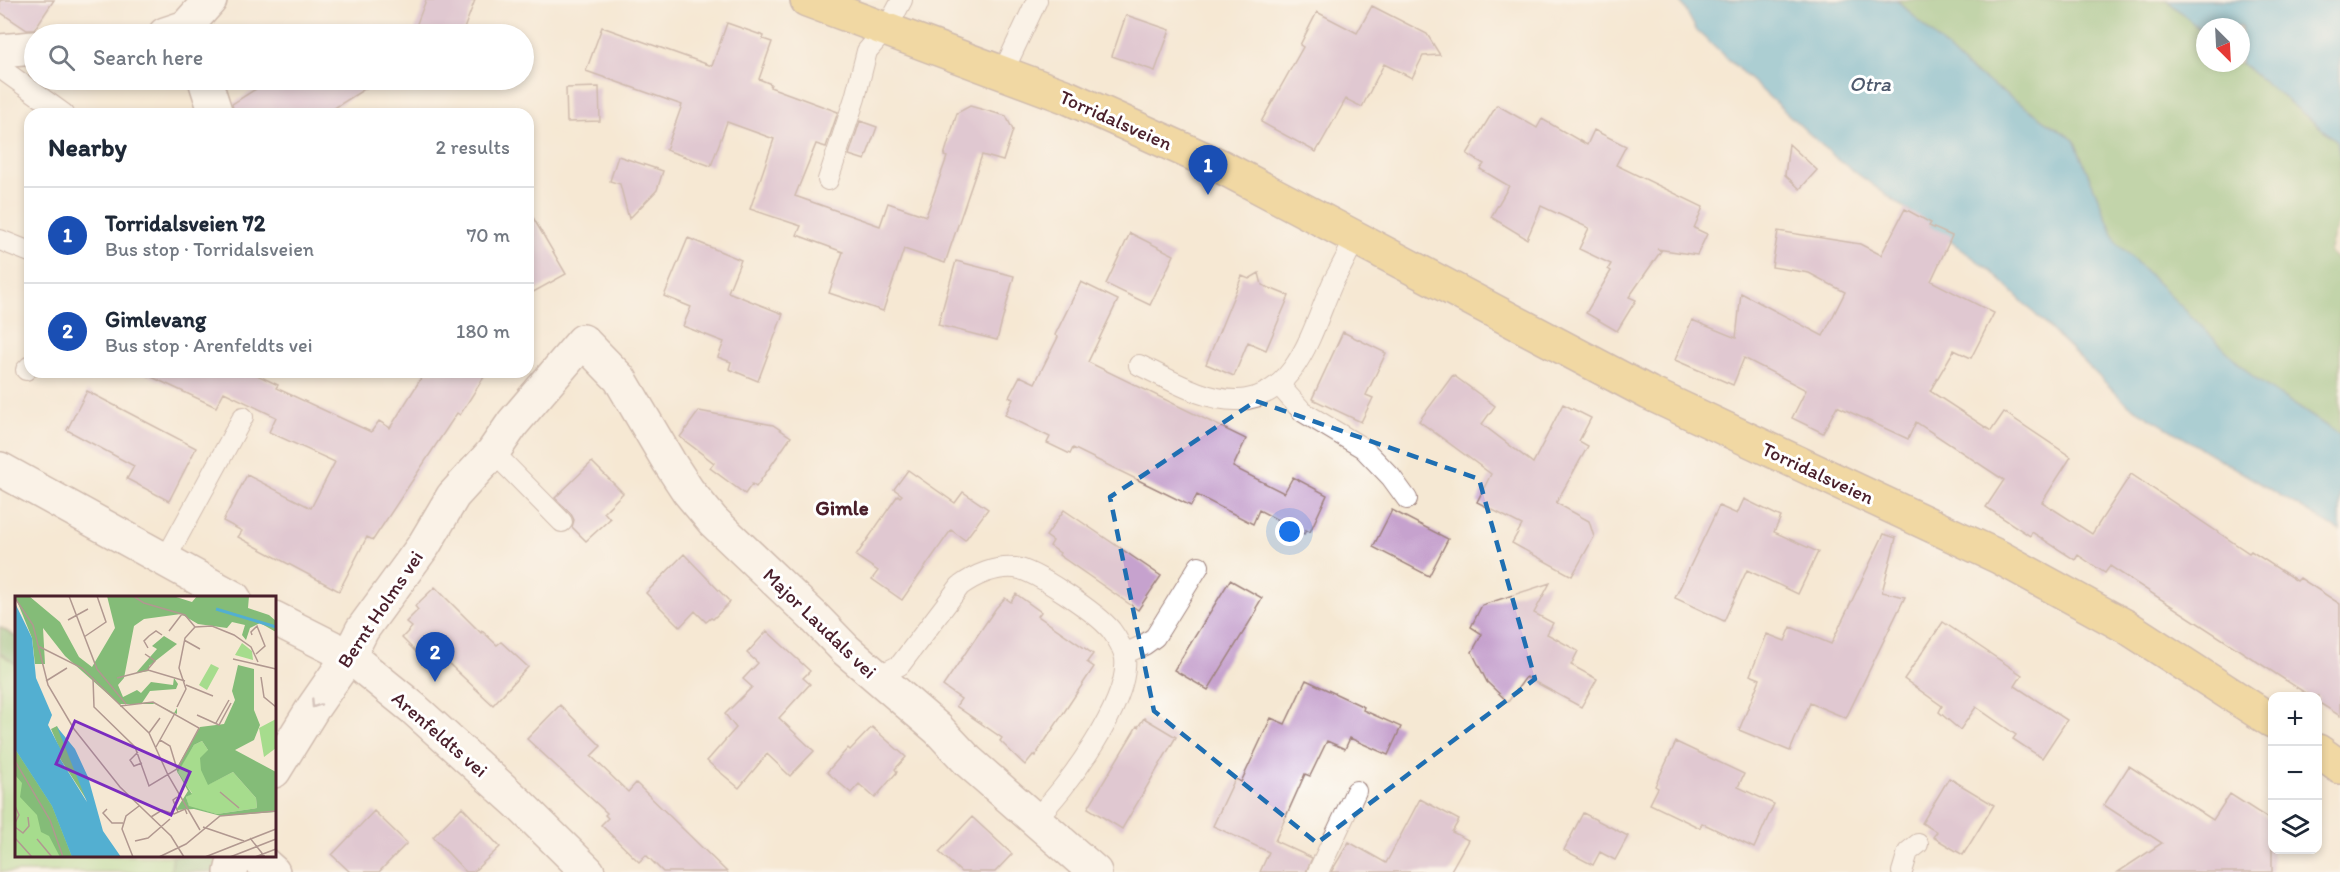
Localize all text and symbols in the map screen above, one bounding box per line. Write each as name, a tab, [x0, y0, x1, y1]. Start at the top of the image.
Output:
north arrow	[2196, 18, 2250, 72]
search box	[24, 24, 534, 90]
icon: search	[45, 41, 78, 74]
text: Search here	[93, 44, 203, 71]
water label: Otra	[1849, 71, 1891, 96]
street label: Torridalsveien	[1056, 84, 1176, 156]
text: Nearby	[48, 131, 127, 163]
text: 2 results	[436, 135, 510, 159]
pin: 1	[1188, 146, 1228, 195]
text: Torridalsveien 72	[105, 210, 265, 237]
text: 1	[63, 223, 72, 247]
text: 70 m	[466, 223, 510, 247]
text: Bus stop · Torridalsveien	[105, 237, 314, 261]
text: Gimlevang	[105, 306, 206, 333]
text: 2	[62, 319, 73, 343]
text: 180 m	[456, 319, 510, 343]
text: Bus stop · Arenfeldts vei	[105, 333, 313, 357]
street label: Torridalsveien	[1758, 437, 1878, 509]
district label: Gimle	[815, 495, 869, 520]
your location	[1275, 517, 1304, 546]
street label: Bernt Holms vei	[332, 546, 428, 672]
street label: Major Laudals vei	[758, 563, 882, 683]
inset map	[15, 596, 276, 857]
pin: 2	[416, 632, 454, 682]
street label: Arenfeldts vei	[387, 686, 493, 782]
map controls	[2268, 692, 2322, 854]
button: +	[2268, 692, 2322, 746]
one-way arrow	[311, 698, 322, 709]
button: −	[2268, 746, 2322, 800]
button: layers	[2268, 800, 2322, 854]

